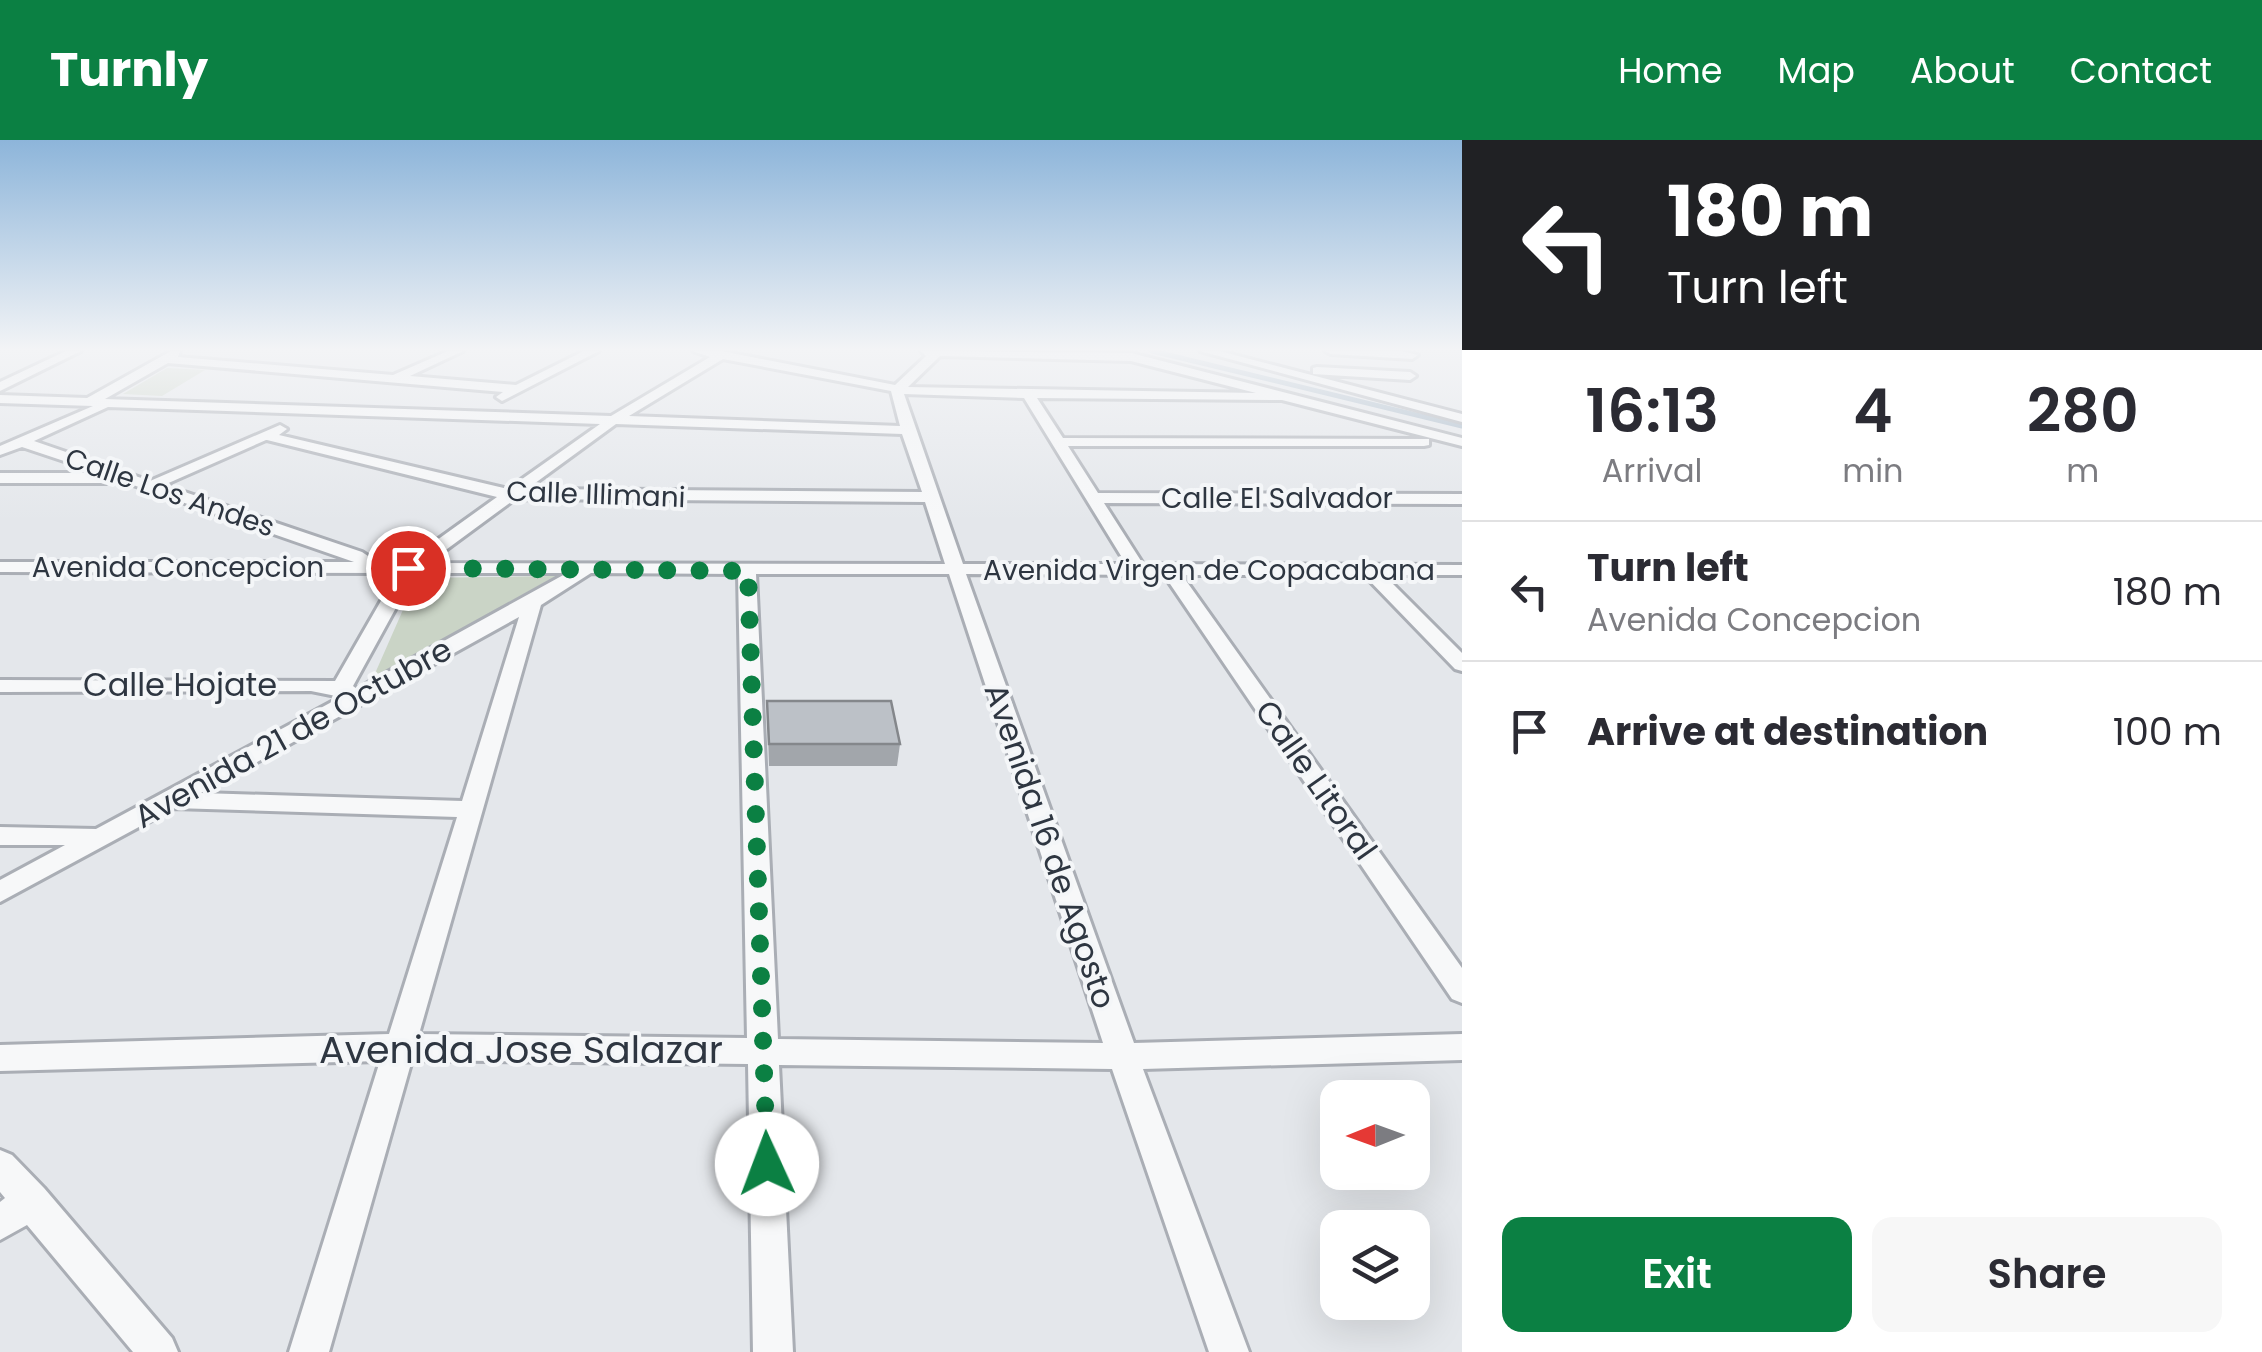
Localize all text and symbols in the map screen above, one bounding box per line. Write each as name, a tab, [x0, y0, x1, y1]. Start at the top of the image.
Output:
text: Turnly	[50, 36, 208, 103]
text: Home	[1618, 46, 1723, 95]
text: Map	[1778, 46, 1855, 95]
text: About	[1910, 46, 2015, 95]
text: Contact	[2070, 46, 2212, 95]
text: 180 m	[1667, 162, 1873, 261]
icon: left	[1502, 180, 1632, 310]
text: Turn left	[1667, 256, 1848, 319]
text: 16:13	[1585, 369, 1719, 453]
text: 4	[1853, 369, 1893, 453]
text: 280	[2027, 369, 2139, 453]
street label: Calle Los Andes	[60, 438, 280, 547]
text: Arrival	[1602, 448, 1703, 493]
text: min	[1842, 448, 1904, 493]
text: m	[2066, 448, 2099, 493]
street label: Calle Illimani	[506, 472, 686, 517]
street label: Calle El Salvador	[1161, 479, 1393, 518]
pin	[366, 526, 451, 611]
icon: arrive	[381, 541, 436, 596]
text: Turn left	[1587, 541, 1749, 594]
street label: Avenida Concepcion	[32, 548, 324, 587]
street label: Avenida Virgen de Copacabana	[983, 551, 1435, 590]
icon: left	[1502, 564, 1557, 619]
text: 180 m	[2113, 565, 2222, 618]
text: Avenida Concepcion	[1587, 597, 1921, 642]
street label: Avenida 21 de Octubre	[126, 626, 460, 839]
street label: Calle Hojate	[83, 662, 277, 707]
street label: Avenida 16 de Agosto	[974, 677, 1127, 1014]
street label: Calle Litoral	[1245, 691, 1388, 869]
icon: arrive	[1502, 704, 1557, 759]
text: Arrive at destination	[1587, 705, 1988, 758]
text: 100 m	[2113, 705, 2222, 758]
street label: Avenida Jose Salazar	[319, 1023, 723, 1076]
north arrow	[1320, 1080, 1430, 1190]
map controls	[1320, 1080, 1430, 1320]
position arrow	[715, 1112, 819, 1216]
button: layers	[1320, 1210, 1430, 1320]
button: Exit	[1502, 1217, 1852, 1332]
button: Share	[1872, 1217, 2222, 1332]

